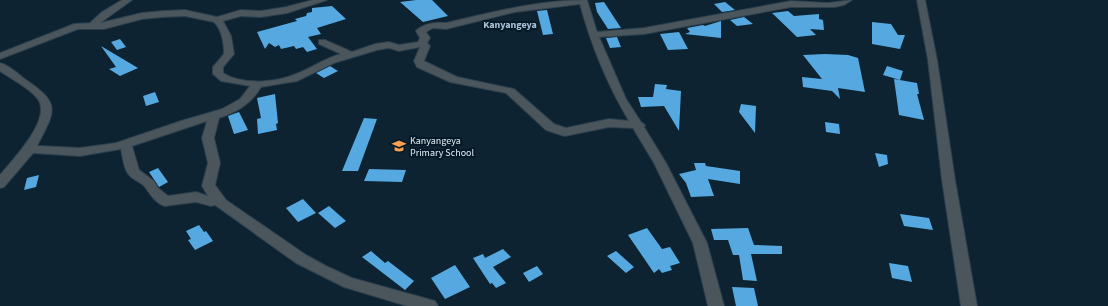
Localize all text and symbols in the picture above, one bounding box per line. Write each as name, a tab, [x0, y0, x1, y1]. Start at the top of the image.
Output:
district label: Kanyangeya	[483, 18, 537, 32]
place label: Kanyangeya Primary School	[410, 134, 474, 160]
school or university icon: Kanyangeya Primary School	[391, 138, 407, 154]

